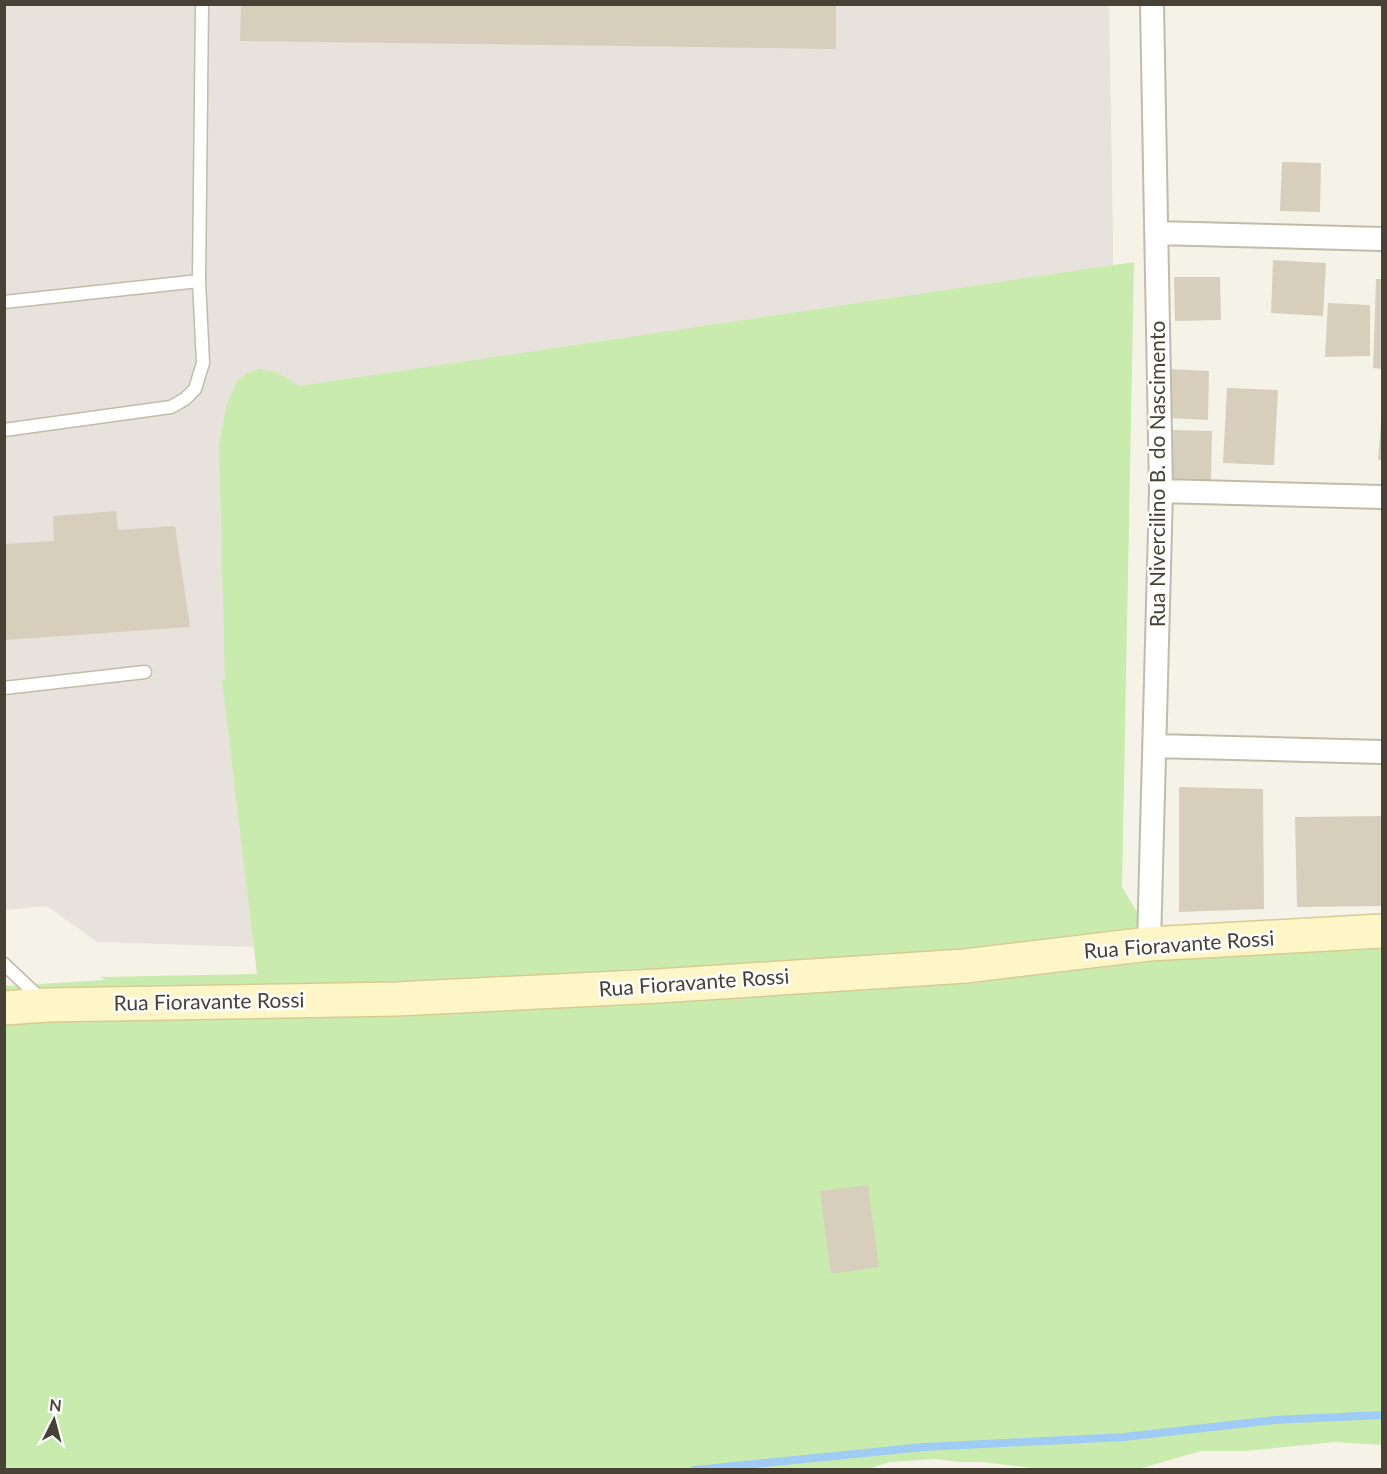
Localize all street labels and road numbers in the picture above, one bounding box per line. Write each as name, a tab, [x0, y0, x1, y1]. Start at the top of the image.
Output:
street label: Rua Nivercilino B. do Nascimento	[1144, 321, 1169, 627]
street label: Rua Fioravante Rossi	[1083, 924, 1275, 963]
street label: Rua Fioravante Rossi	[598, 962, 790, 1001]
street label: Rua Fioravante Rossi	[113, 986, 305, 1015]

